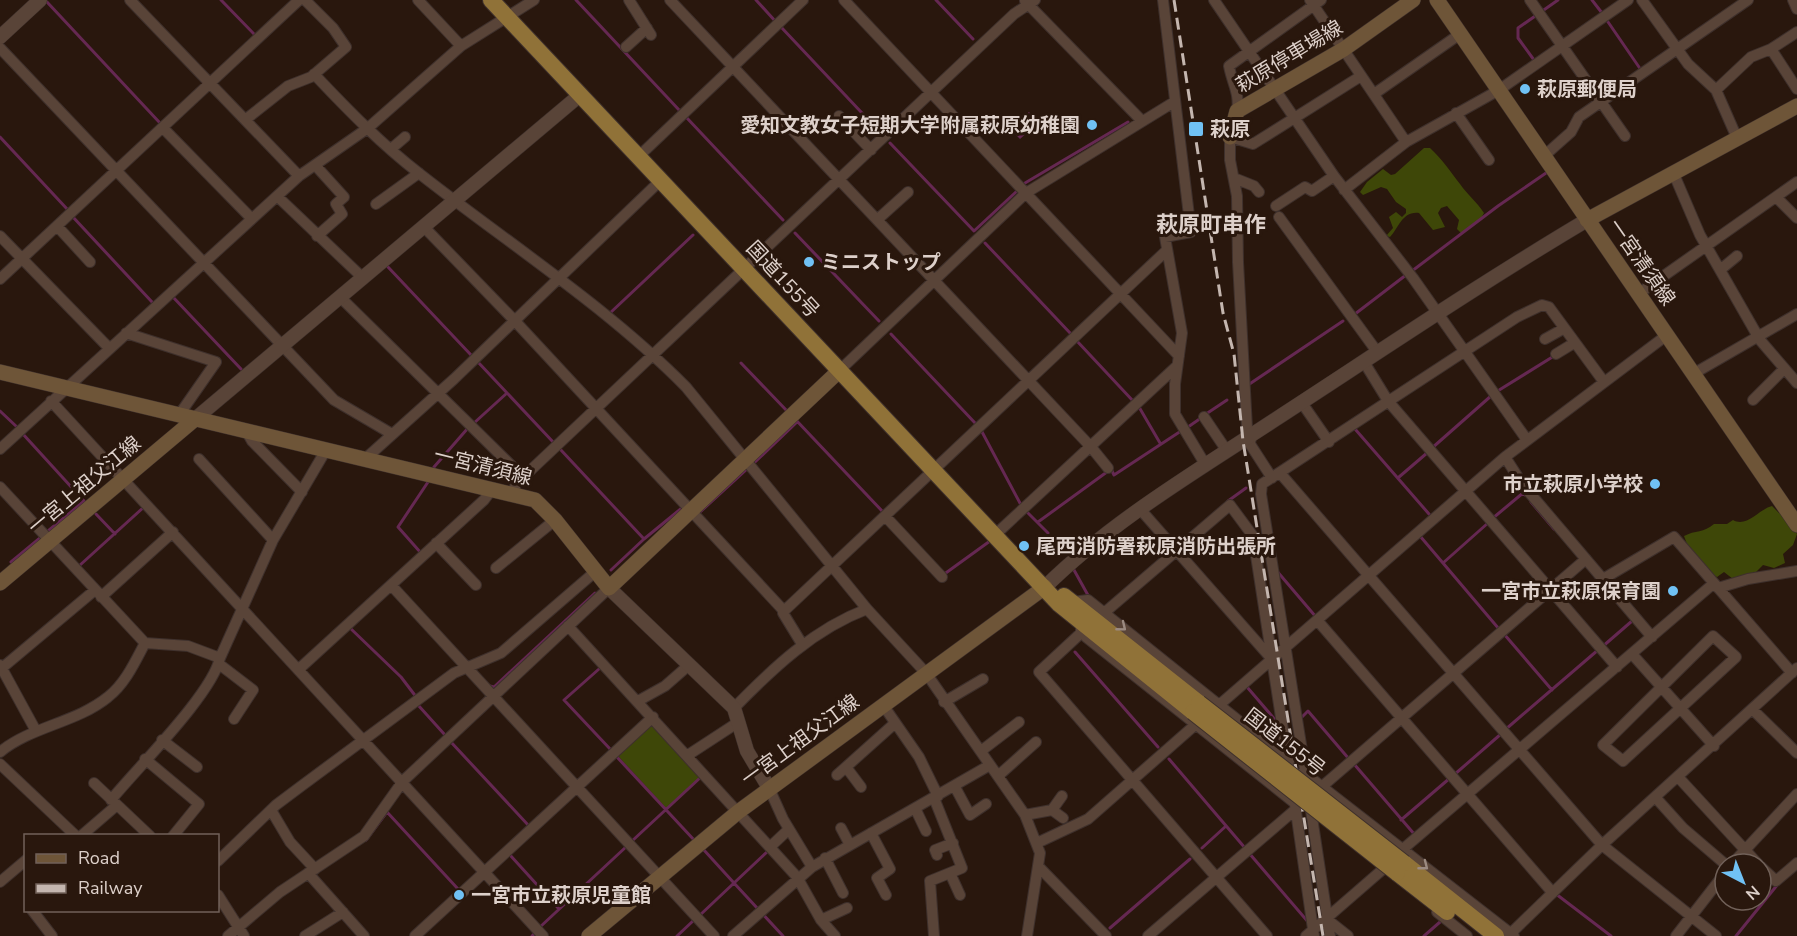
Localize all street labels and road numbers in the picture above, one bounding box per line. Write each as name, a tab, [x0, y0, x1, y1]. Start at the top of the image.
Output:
street label: 萩原停車場線	[1231, 14, 1348, 99]
street label: 一宮清須線	[1602, 214, 1681, 311]
street label: 国道155号	[740, 235, 825, 324]
street label: 一宮上祖父江線	[22, 430, 147, 541]
street label: 一宮清須線	[431, 441, 535, 492]
street label: 一宮上祖父江線	[736, 688, 865, 792]
street label: 国道155号	[1239, 702, 1331, 783]

